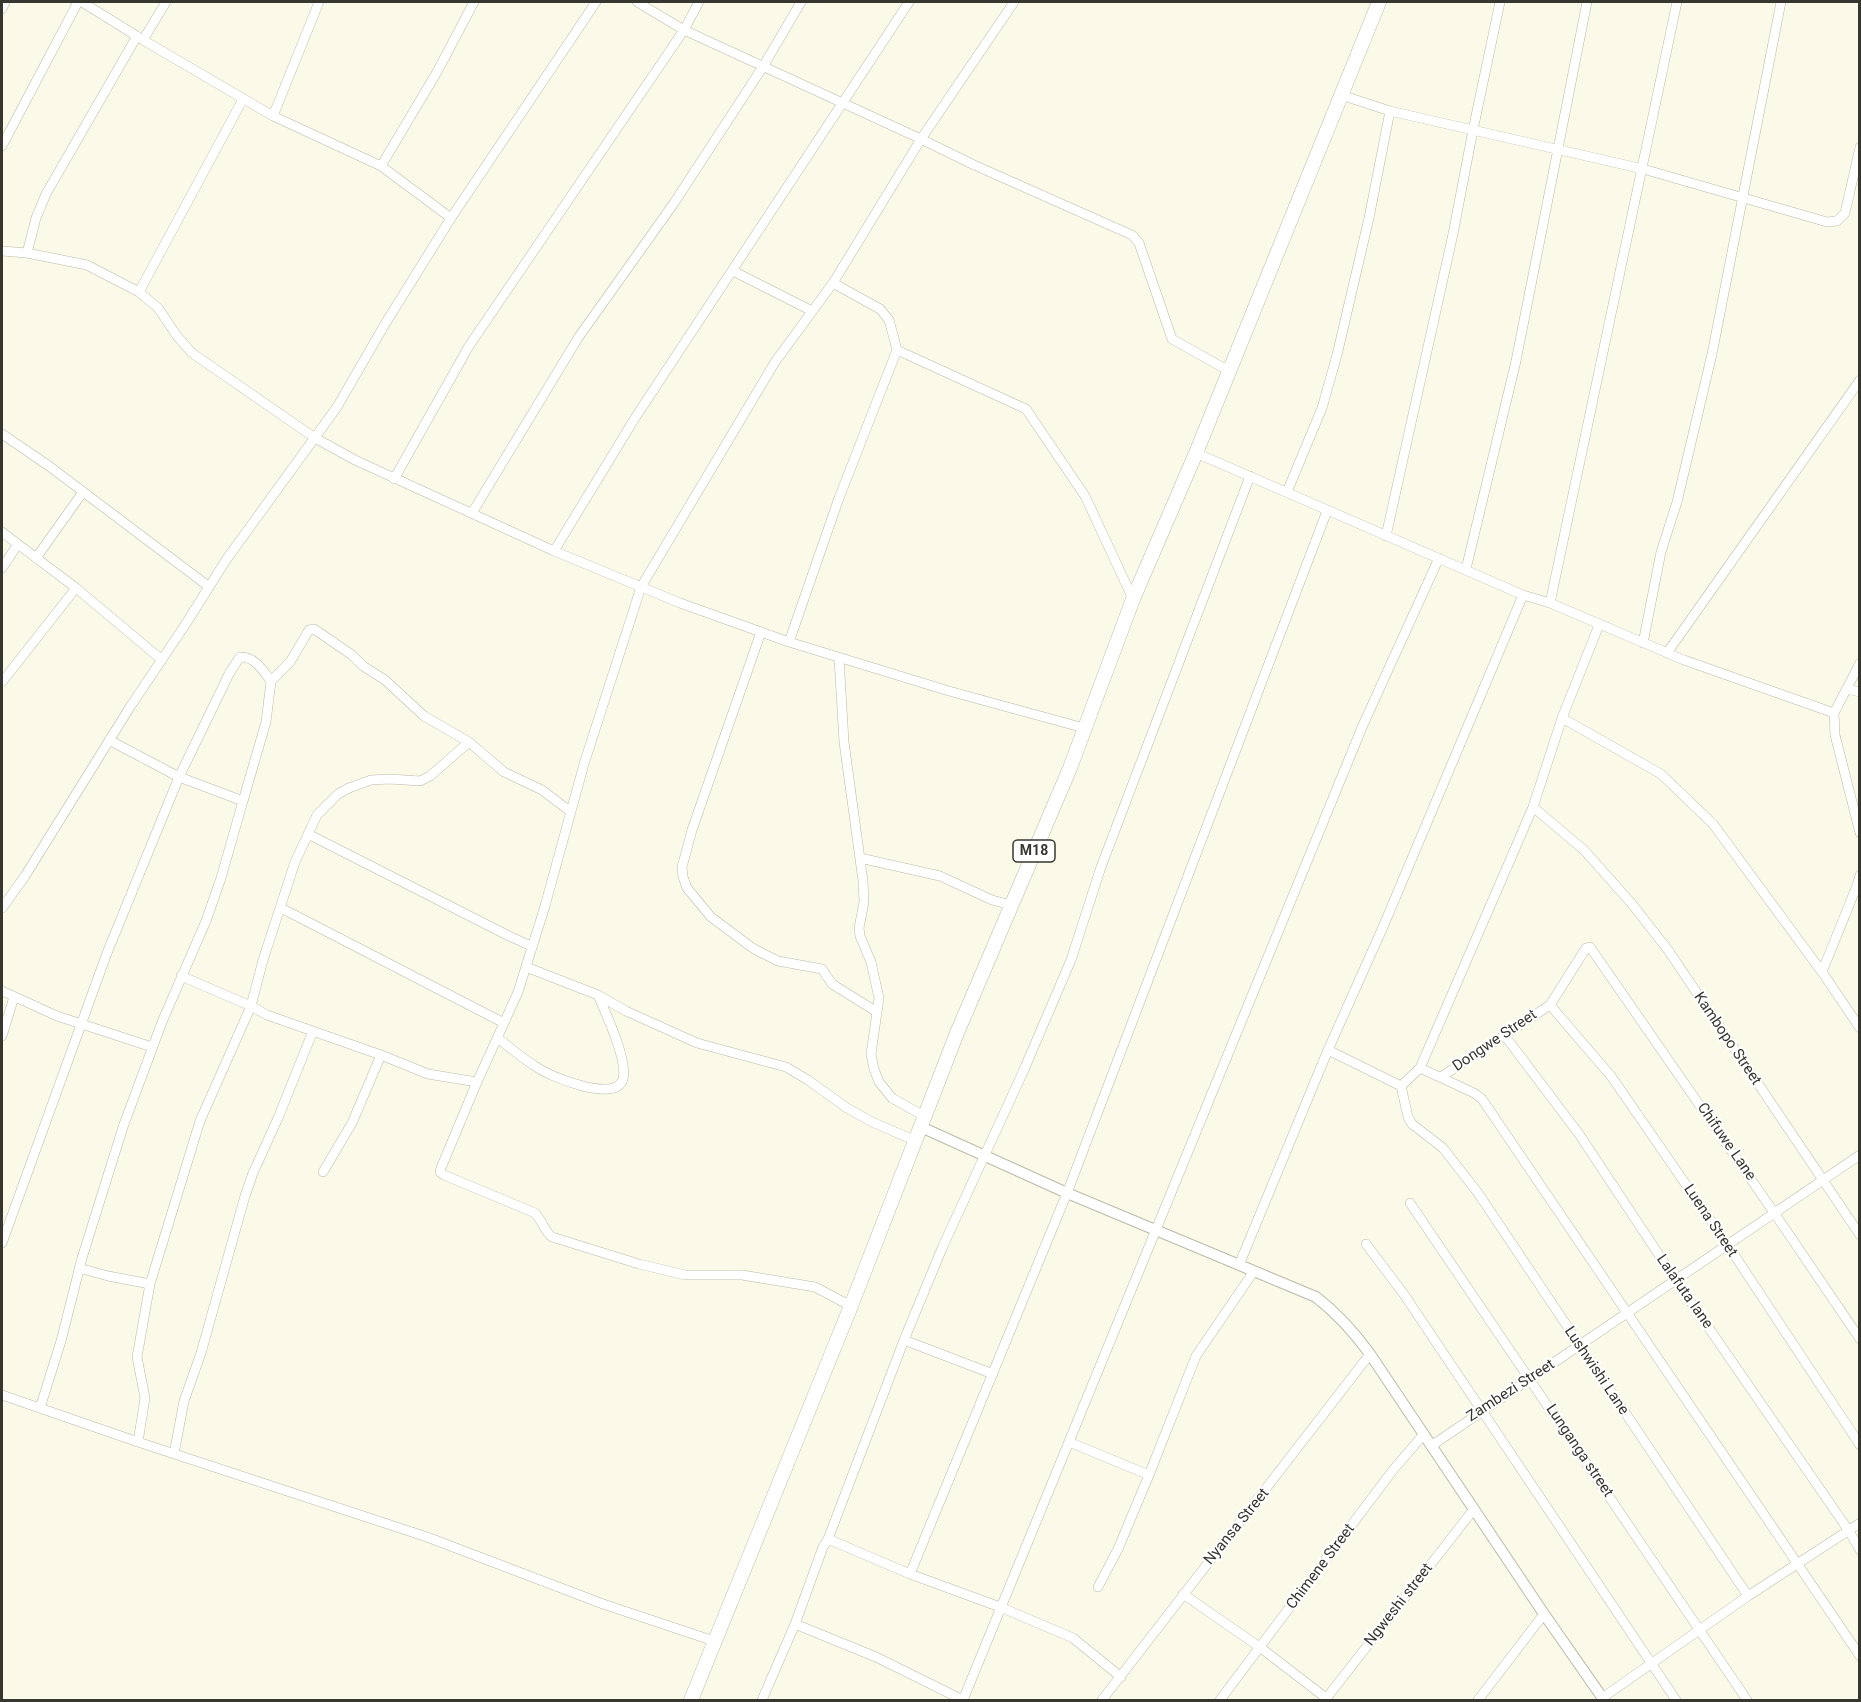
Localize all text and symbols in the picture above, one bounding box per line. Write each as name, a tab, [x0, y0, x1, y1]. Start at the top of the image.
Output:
road number: M18	[1013, 840, 1055, 862]
street label: Kambopo Street	[1689, 989, 1765, 1089]
street label: Dongwe Street	[1450, 1006, 1540, 1076]
street label: Chifuwe Lane	[1693, 1100, 1759, 1184]
street label: Luena Street	[1679, 1181, 1741, 1261]
street label: Lalafuta lane	[1652, 1251, 1716, 1333]
street label: Lushwishi Lane	[1560, 1323, 1632, 1419]
street label: Zambezi Street	[1464, 1356, 1558, 1426]
street label: Lunganga street	[1541, 1401, 1617, 1501]
street label: Nyansa Street	[1201, 1485, 1273, 1569]
street label: Chimene Street	[1283, 1521, 1359, 1613]
street label: Ngweshi street	[1361, 1560, 1437, 1650]

